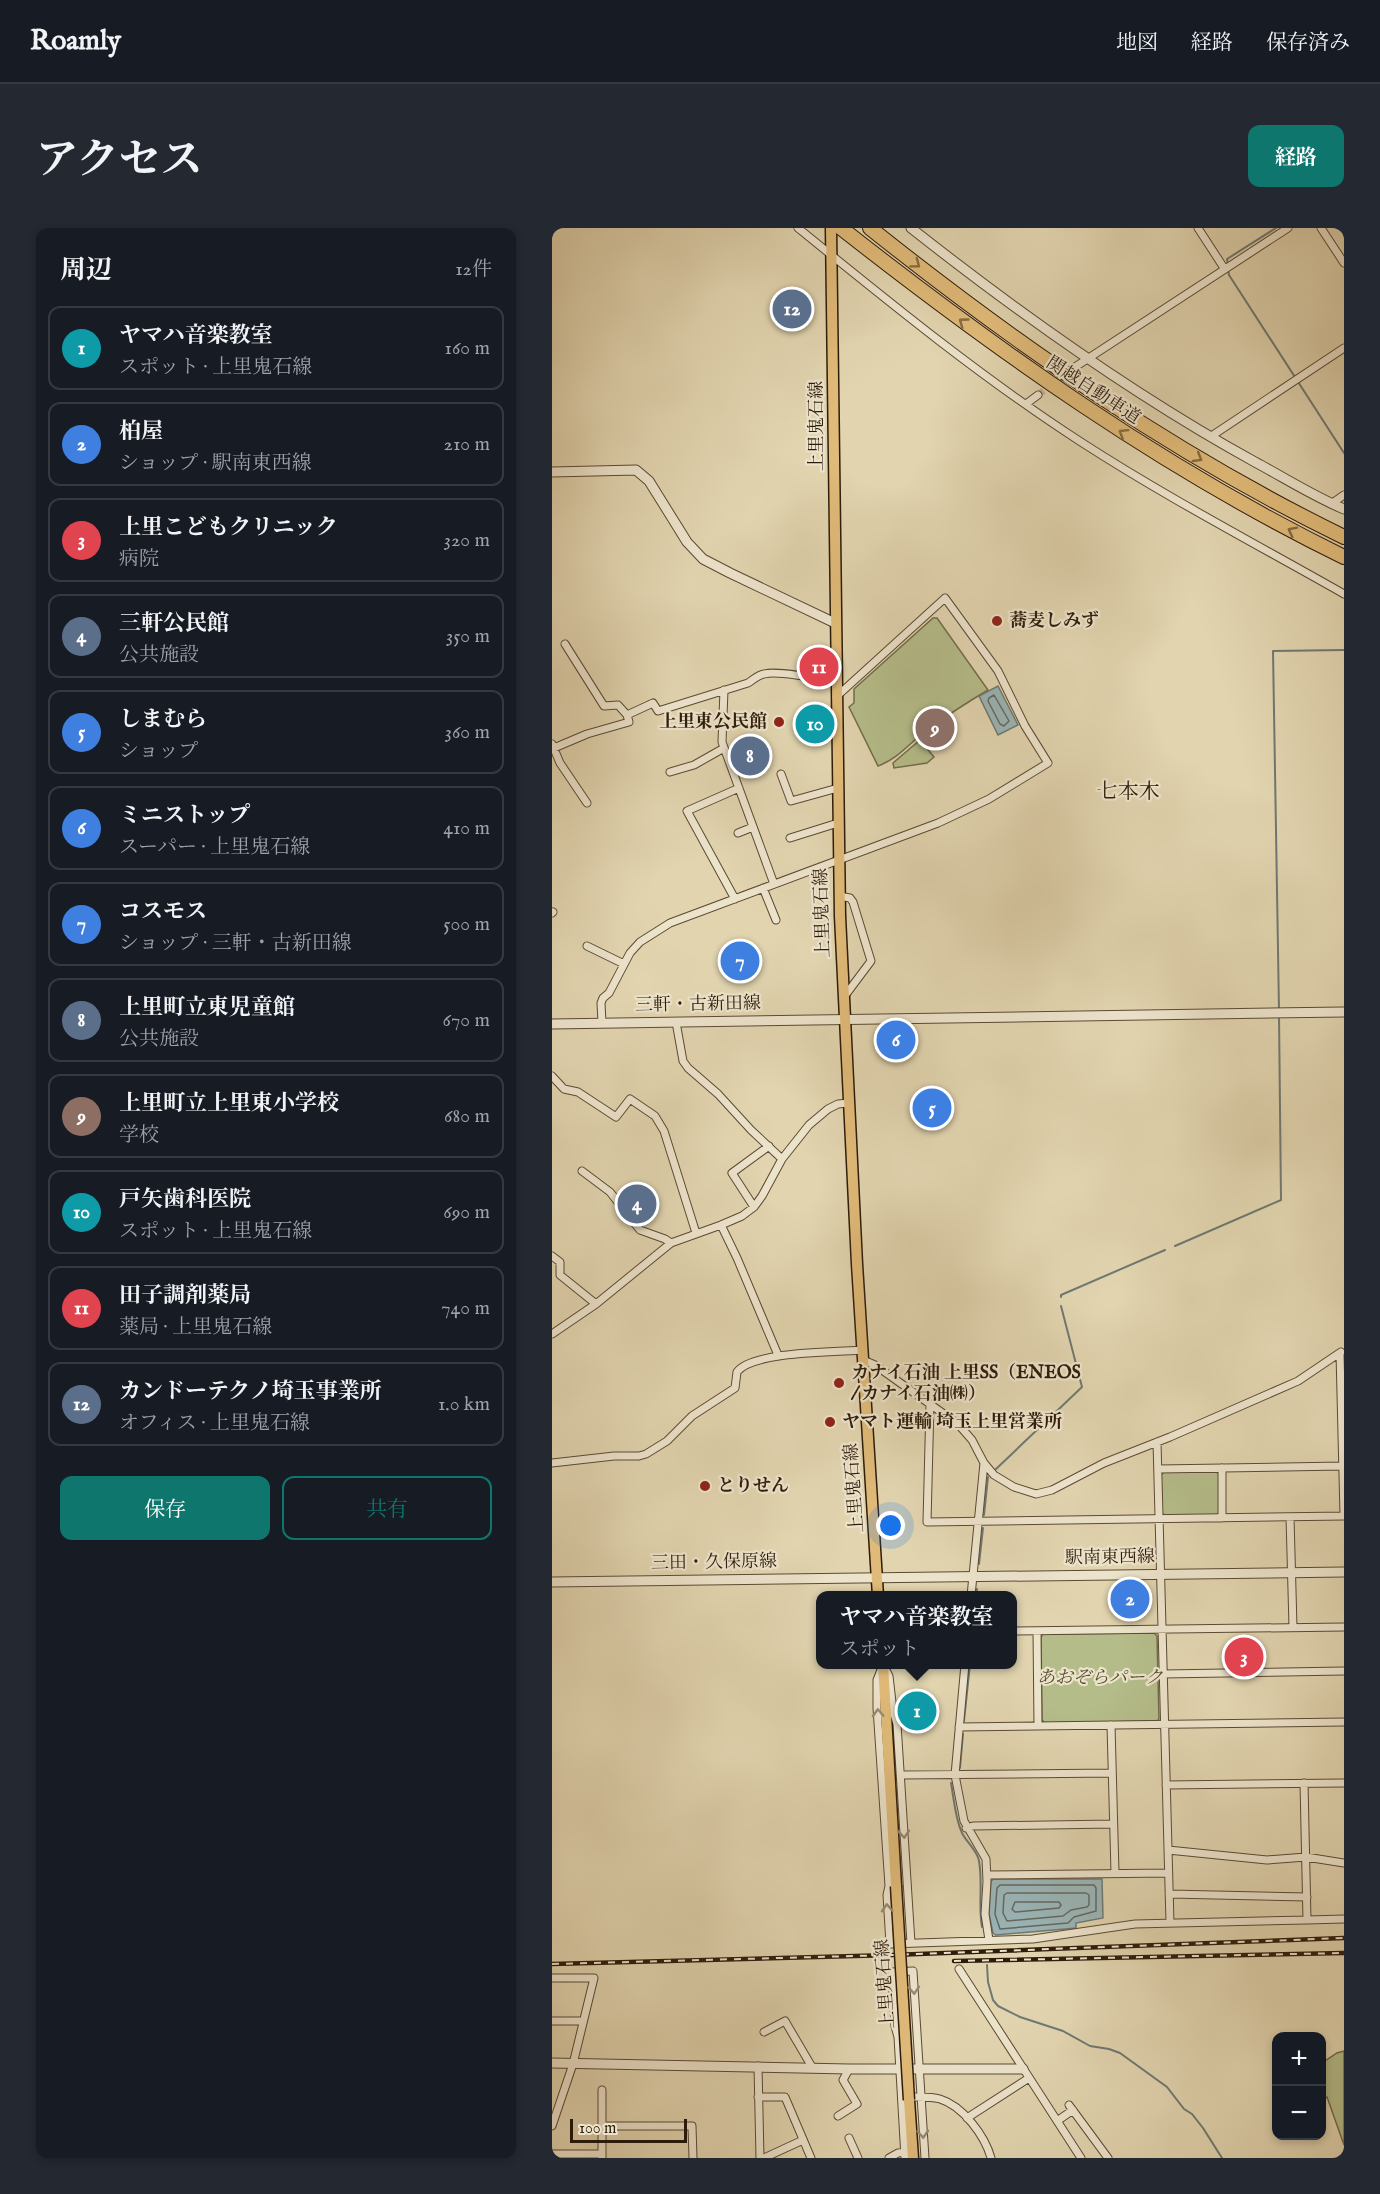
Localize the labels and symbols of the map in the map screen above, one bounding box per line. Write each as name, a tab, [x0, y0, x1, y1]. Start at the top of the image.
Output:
one-way arrow	[909, 257, 920, 268]
pin: 12	[772, 286, 812, 332]
one-way arrow	[958, 318, 969, 329]
street label: 関越自動車道	[1041, 352, 1145, 430]
street label: 上里鬼石線	[806, 381, 829, 471]
one-way arrow	[1119, 428, 1129, 440]
one-way arrow	[1192, 450, 1202, 462]
one-way arrow	[1287, 526, 1298, 538]
place label: 蕎麦しみず	[1009, 610, 1099, 633]
marker: 蕎麦しみず	[990, 614, 1004, 628]
pin: 11	[800, 644, 838, 690]
pin: 10	[796, 702, 834, 746]
pin: 9	[916, 706, 955, 750]
place label: 上里東公民館	[659, 711, 767, 734]
marker: 上里東公民館	[772, 715, 786, 729]
pin: 8	[730, 734, 770, 778]
district label: 七本木	[1097, 779, 1160, 806]
street label: 上里鬼石線	[810, 868, 836, 958]
pin: 7	[720, 938, 759, 984]
street label: 三軒・古新田線	[635, 992, 761, 1018]
pin: 6	[876, 1018, 916, 1062]
pin: 5	[912, 1086, 952, 1130]
pin: 4	[618, 1182, 656, 1226]
place label: カナイ石油 上里SS（ENEOS / カナイ石油㈱）	[850, 1362, 1081, 1406]
marker: カナイ石油 上里SS（ENEOS / カナイ石油㈱）	[832, 1376, 846, 1390]
place label: ヤマト運輸 埼玉上里営業所	[842, 1411, 1062, 1434]
marker: ヤマト運輸 埼玉上里営業所	[823, 1415, 837, 1429]
street label: 上里鬼石線	[840, 1442, 870, 1534]
place label: とりせん	[717, 1475, 789, 1498]
marker: とりせん	[698, 1479, 712, 1493]
your location	[876, 1511, 905, 1540]
street label: 駅南東西線	[1065, 1546, 1155, 1570]
street label: 三田・久保原線	[651, 1550, 777, 1576]
pin: 2	[1110, 1576, 1150, 1622]
pin: 3	[1224, 1634, 1264, 1680]
park label: あおぞらパーク	[1037, 1667, 1163, 1690]
pin: 1	[898, 1688, 937, 1734]
one-way arrow	[871, 1709, 884, 1718]
one-way arrow	[898, 1829, 911, 1838]
one-way arrow	[881, 1903, 894, 1912]
street label: 上里鬼石線	[871, 1938, 901, 2030]
one-way arrow	[908, 1986, 921, 1995]
scale bar	[570, 2116, 687, 2144]
one-way arrow	[917, 2130, 930, 2139]

